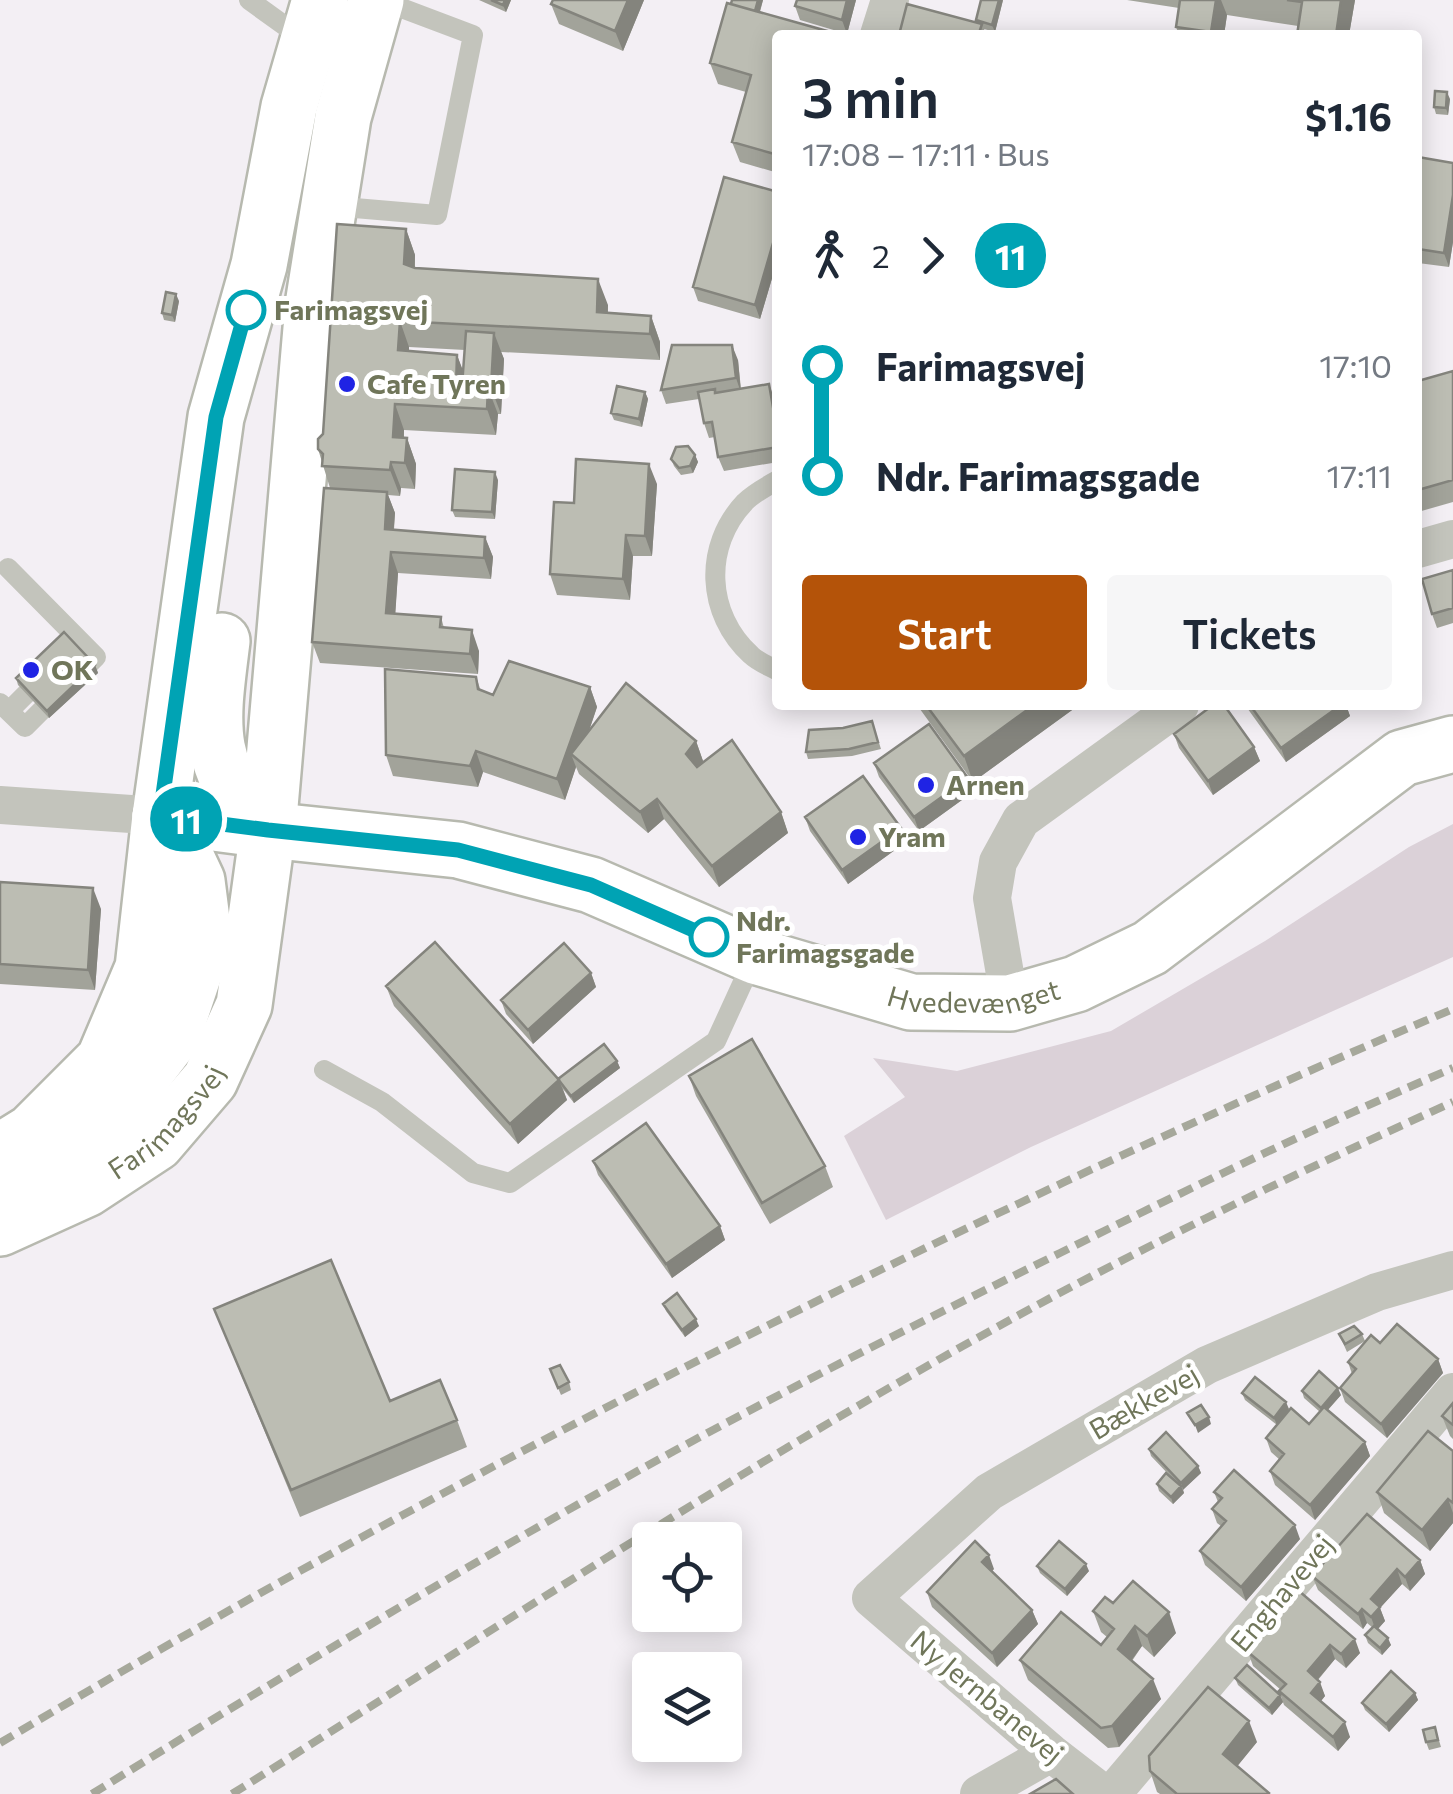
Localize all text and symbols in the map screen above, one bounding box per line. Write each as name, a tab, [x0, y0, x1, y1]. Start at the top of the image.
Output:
text: 3 min	[802, 62, 939, 129]
text: $1.16	[1305, 92, 1392, 139]
text: 17:08 – 17:11 · Bus	[802, 133, 1050, 173]
icon: walk	[802, 228, 857, 283]
icon: forward	[905, 228, 960, 283]
text: 11	[995, 234, 1026, 277]
text: 2	[872, 235, 890, 275]
marker: Farimagsvej	[227, 291, 265, 329]
place label: Farimagsvej	[274, 292, 428, 326]
text: Farimagsvej	[876, 342, 1085, 389]
text: 17:10	[1319, 345, 1392, 385]
place label: Cafe Tyren	[367, 366, 506, 400]
marker: Cafe Tyren	[336, 373, 358, 395]
text: Ndr. Farimagsgade	[876, 452, 1200, 499]
text: 17:11	[1327, 455, 1392, 495]
button: Start	[802, 575, 1087, 690]
button: Tickets	[1107, 575, 1392, 690]
place label: OK	[51, 652, 94, 686]
marker: OK	[20, 659, 42, 681]
place label: Arnen	[946, 767, 1025, 801]
marker: Arnen	[915, 774, 937, 796]
line badge: 11	[141, 786, 231, 852]
text: 11	[170, 798, 202, 841]
place label: Yram	[878, 819, 946, 853]
marker: Yram	[847, 826, 869, 848]
place label: Ndr. Farimagsgade	[736, 903, 914, 969]
marker: Ndr. Farimagsgade	[690, 918, 728, 956]
street label: Hvedevænget	[884, 972, 1064, 1020]
street label: Farimagsvej	[101, 1059, 231, 1186]
street label: Bækkevej	[1083, 1356, 1204, 1446]
map controls	[632, 1522, 742, 1762]
button: locate	[632, 1522, 742, 1632]
street label: Enghavevej	[1222, 1527, 1340, 1658]
street label: Ny Jernbanevej	[904, 1623, 1071, 1770]
button: layers	[632, 1652, 742, 1762]

